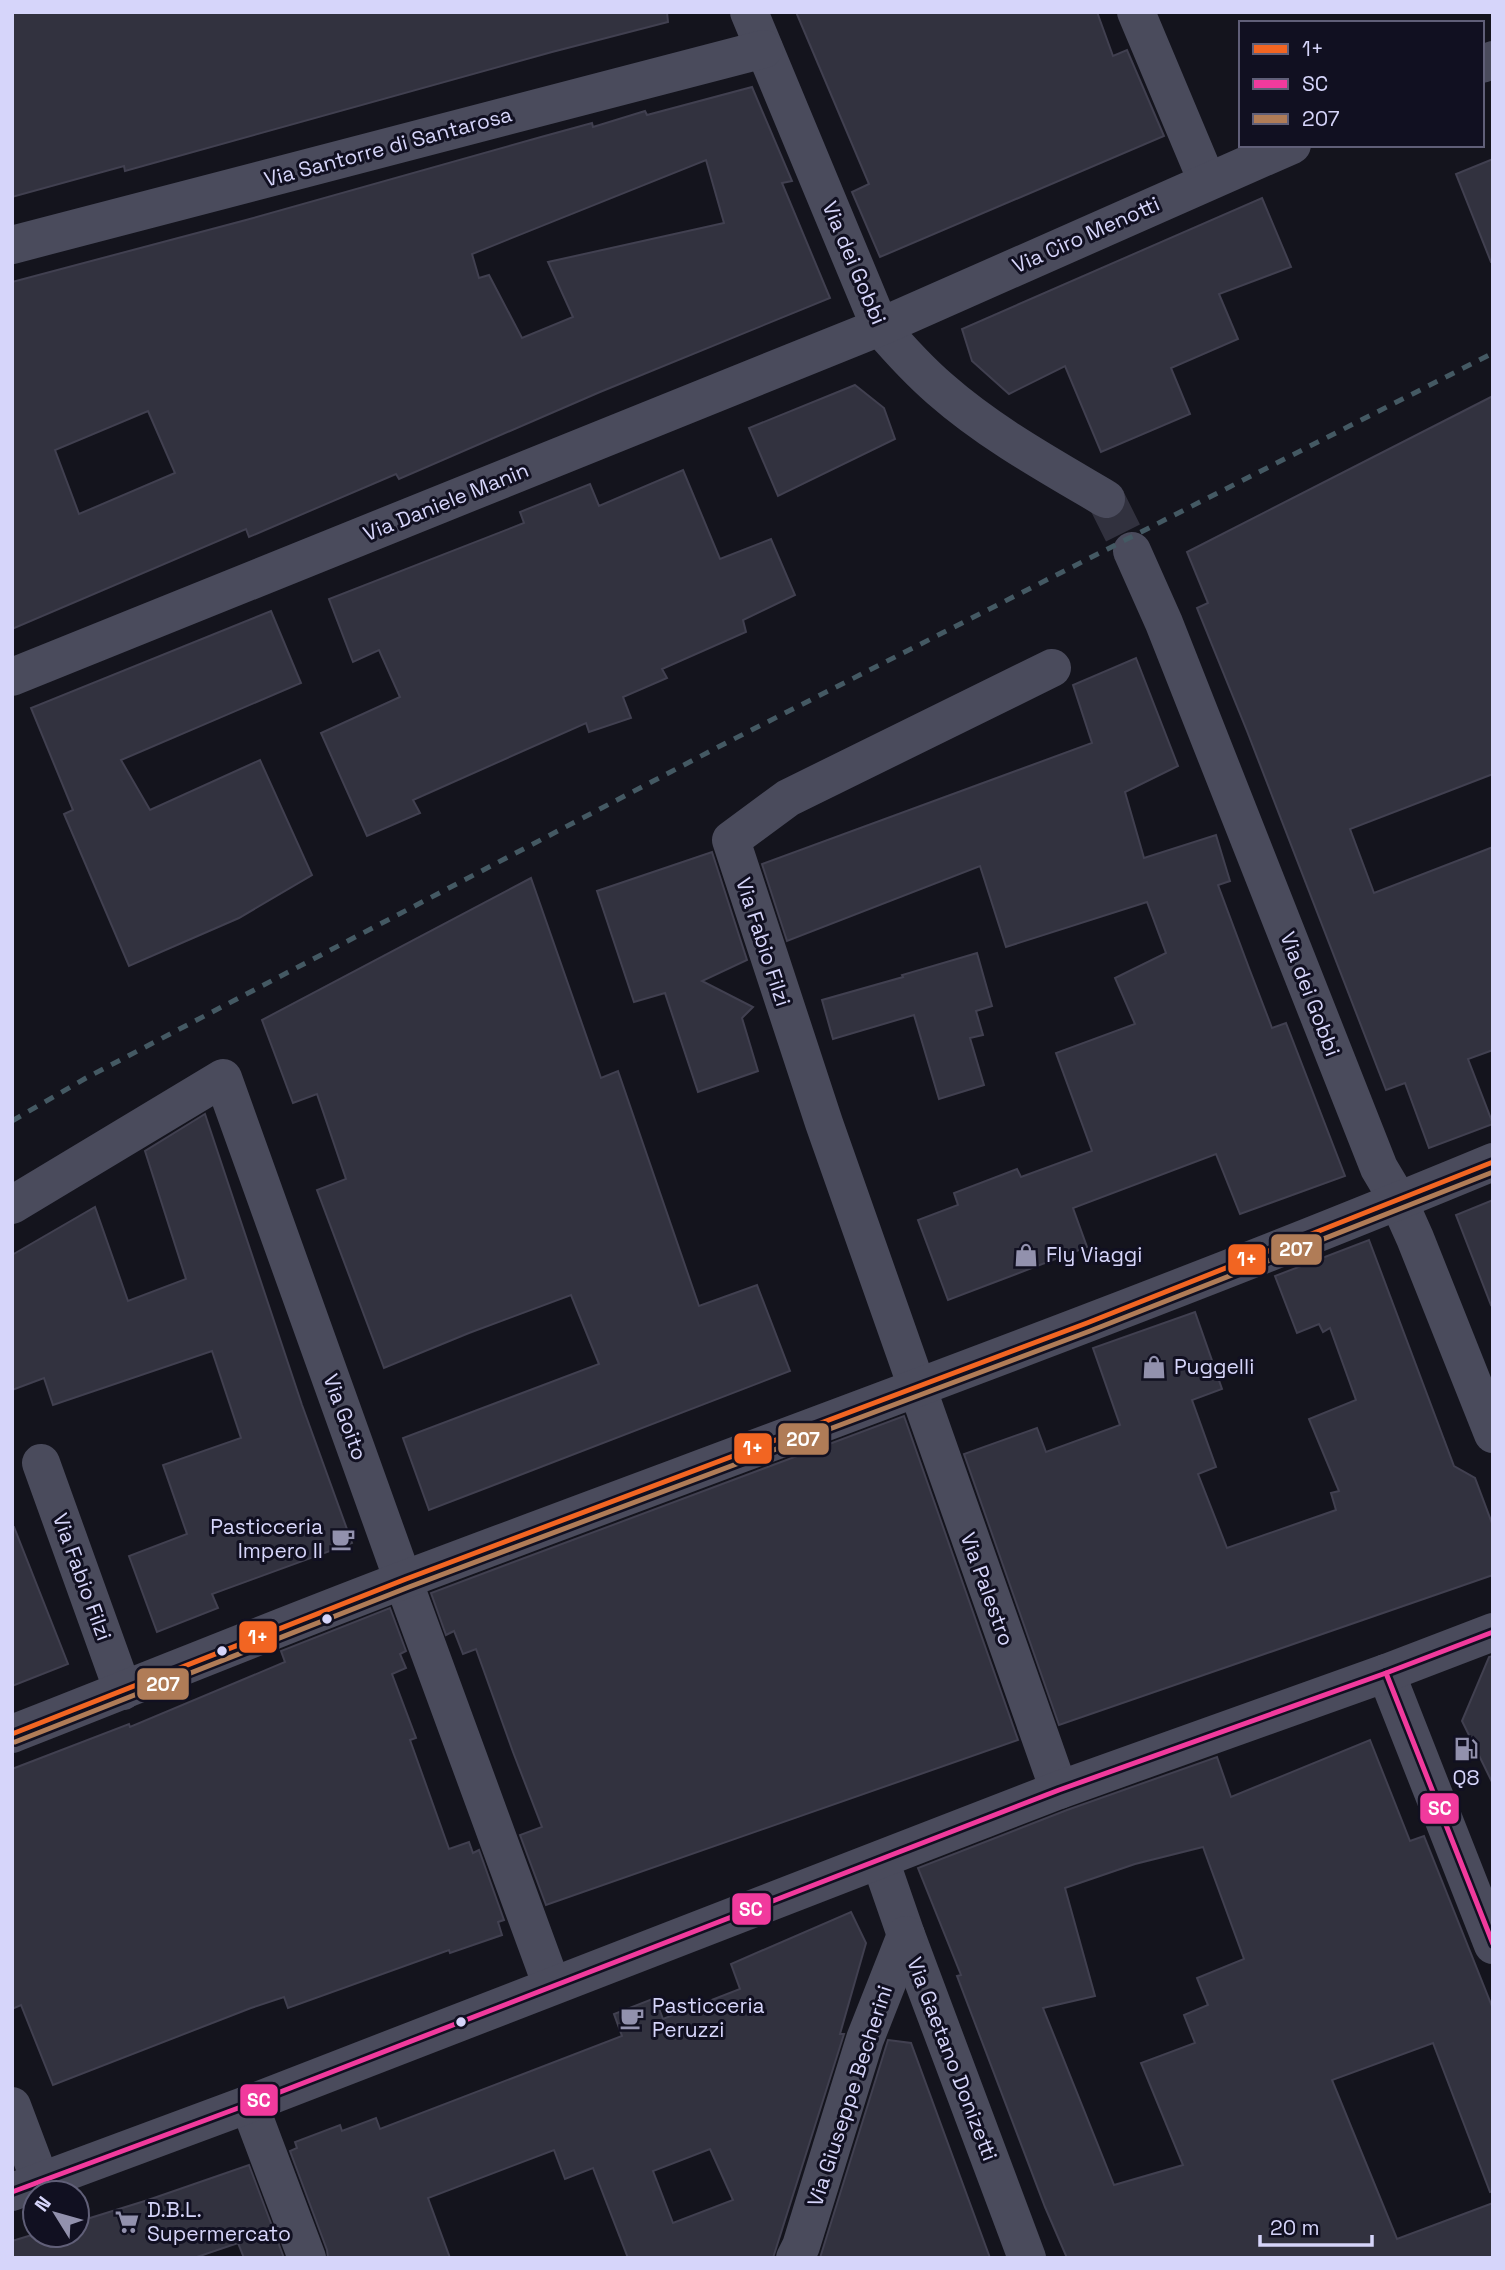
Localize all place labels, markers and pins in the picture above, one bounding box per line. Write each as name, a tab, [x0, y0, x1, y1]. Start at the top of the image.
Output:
shop icon: Fly Viaggi	[1012, 1241, 1040, 1269]
place label: Fly Viaggi	[1046, 1241, 1143, 1268]
shop icon: Puggelli	[1140, 1353, 1168, 1381]
place label: Puggelli	[1174, 1353, 1254, 1380]
place label: Pasticceria Impero II	[210, 1513, 323, 1564]
cafe icon: Pasticceria Impero II	[329, 1525, 357, 1553]
unlabelled marker	[320, 1612, 334, 1626]
unlabelled marker	[215, 1644, 229, 1658]
fuel station icon: Q8	[1452, 1735, 1480, 1763]
place label: Q8	[1452, 1764, 1480, 1791]
place label: Pasticceria Peruzzi	[652, 1992, 765, 2043]
cafe icon: Pasticceria Peruzzi	[618, 2004, 646, 2032]
unlabelled marker	[454, 2015, 468, 2029]
place label: D.B.L. Supermercato	[147, 2196, 291, 2247]
supermarket icon: D.B.L. Supermercato	[113, 2208, 141, 2236]

